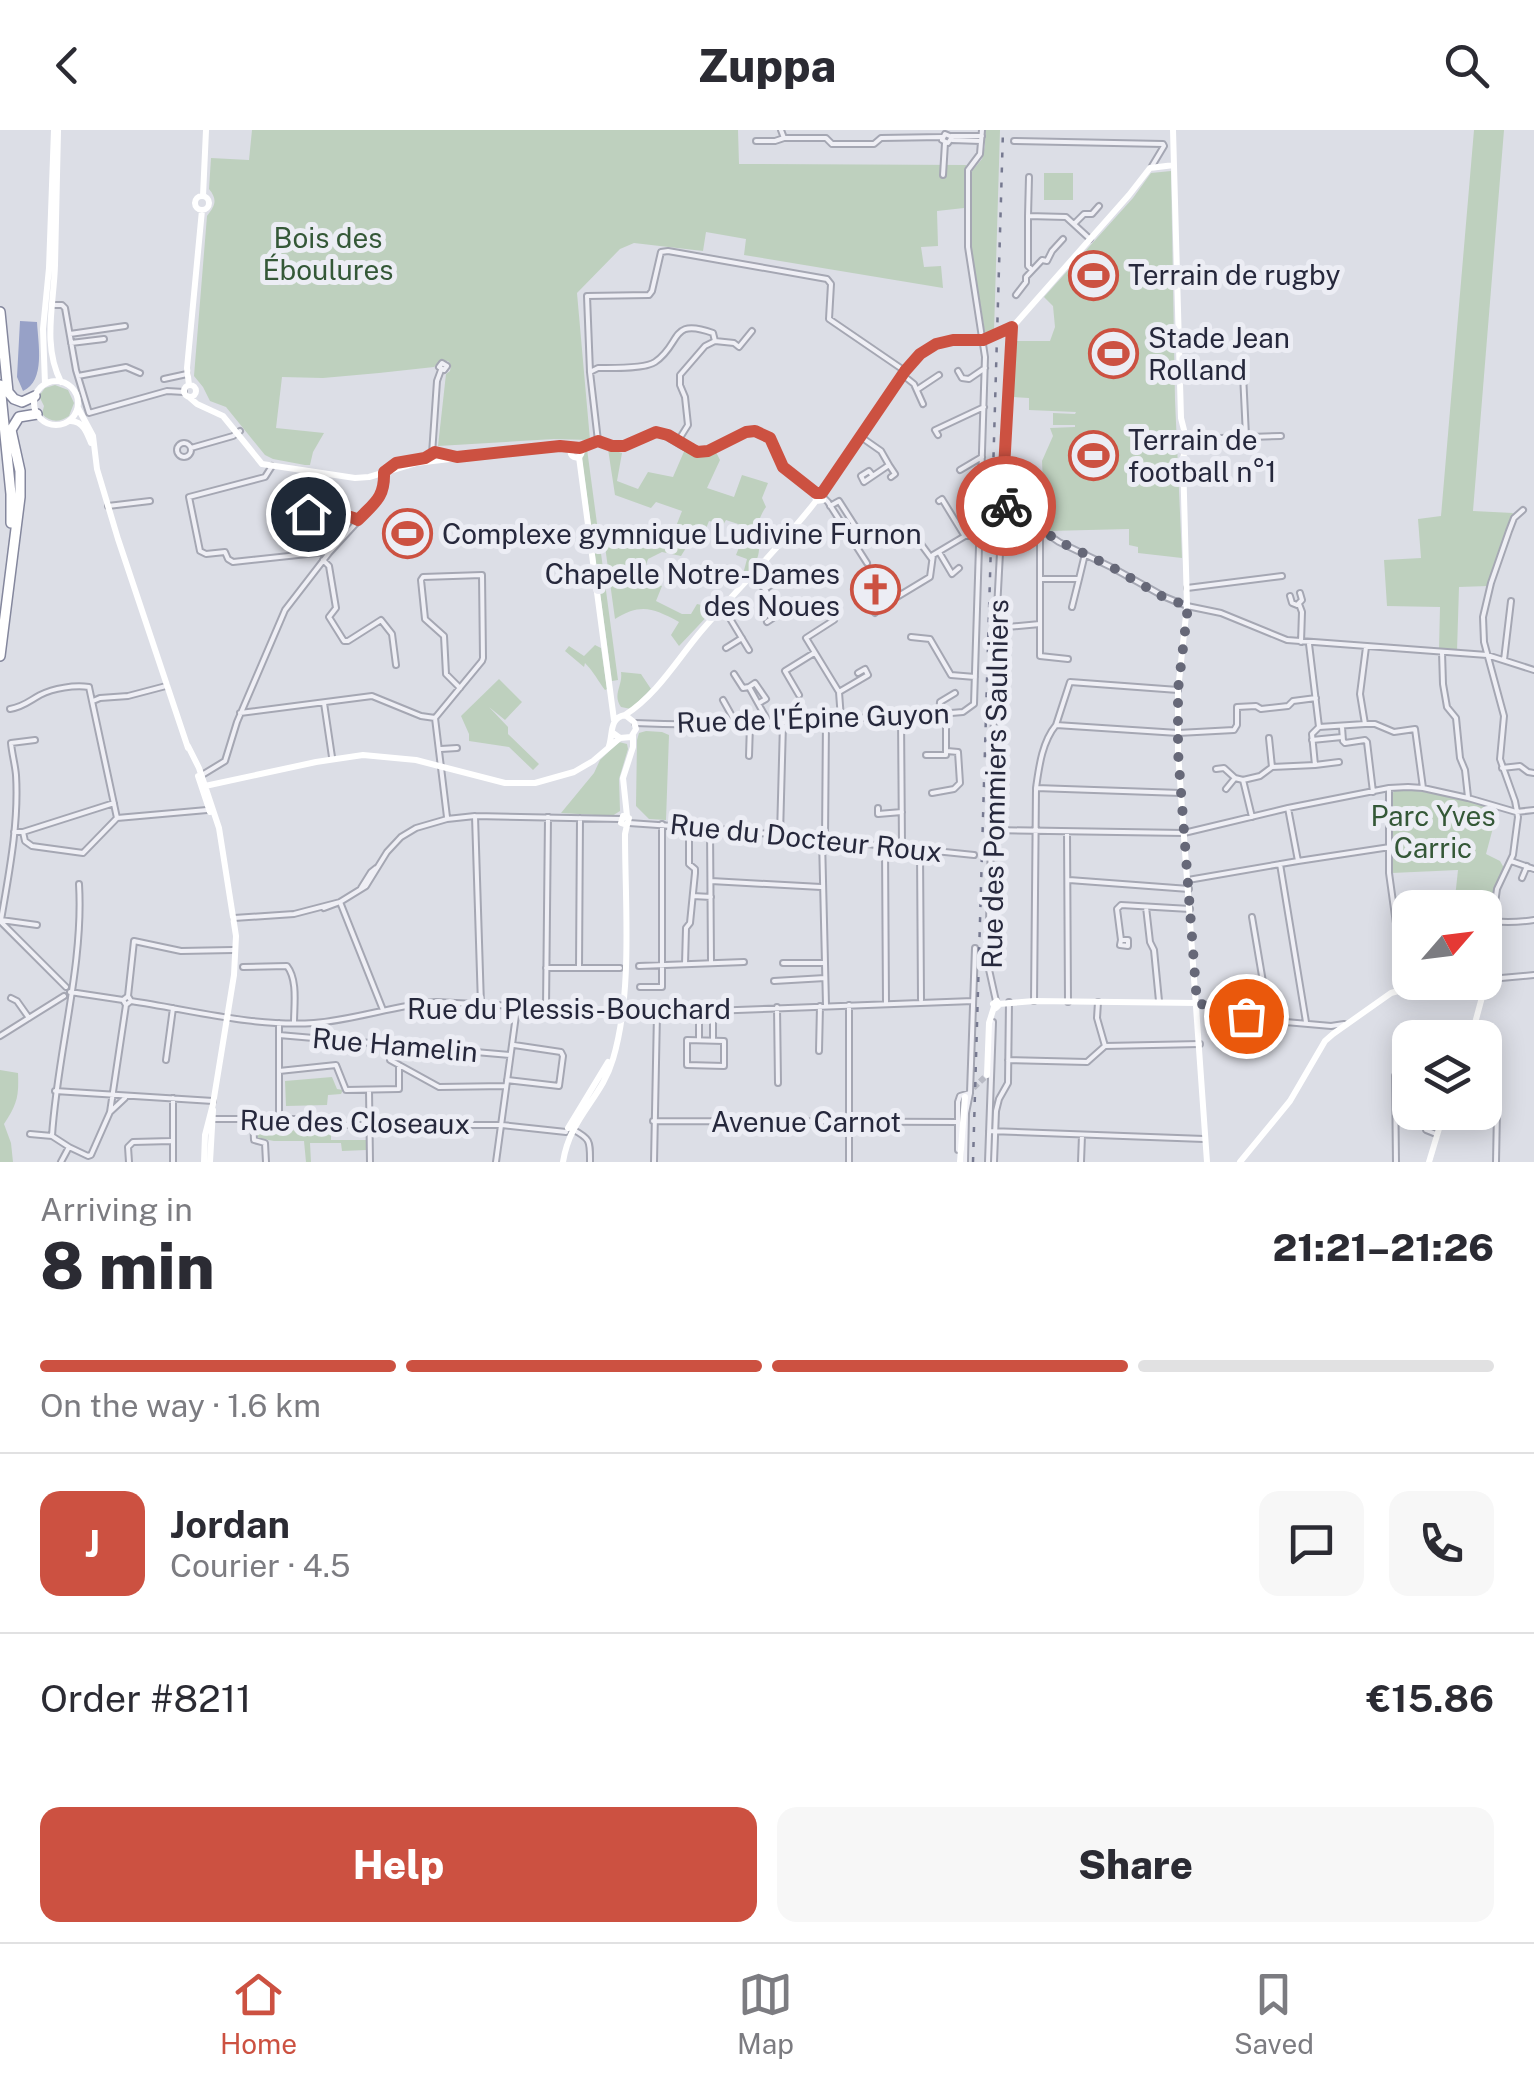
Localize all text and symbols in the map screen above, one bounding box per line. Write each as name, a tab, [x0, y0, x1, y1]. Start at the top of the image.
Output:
icon: back	[40, 38, 95, 93]
icon: search	[1439, 38, 1494, 93]
text: Zuppa	[698, 39, 836, 92]
park label: Bois des Éboulures	[262, 221, 394, 286]
sports icon: Terrain de rugby	[1067, 249, 1119, 301]
place label: Terrain de rugby	[1128, 258, 1340, 291]
place label: Stade Jean Rolland	[1148, 321, 1290, 386]
sports icon: Stade Jean Rolland	[1087, 328, 1139, 380]
place label: Terrain de football n°1	[1128, 423, 1277, 488]
sports icon: Terrain de football n°1	[1067, 430, 1119, 482]
courier	[956, 456, 1056, 556]
pin	[266, 472, 351, 557]
icon: bike	[979, 479, 1034, 534]
icon: home	[281, 487, 336, 542]
sports icon: Complexe gymnique Ludivine Furnon	[381, 508, 433, 560]
place label: Complexe gymnique Ludivine Furnon	[442, 517, 922, 550]
place label: Chapelle Notre-Dames des Noues	[545, 557, 840, 622]
church icon: Chapelle Notre-Dames des Noues	[849, 564, 901, 616]
street label: Rue des Pommiers Saulniers	[975, 599, 1014, 969]
street label: Rue de l'Épine Guyon	[676, 696, 950, 739]
park label: Parc Yves Carric	[1370, 799, 1496, 864]
street label: Rue du Docteur Roux	[668, 807, 944, 868]
north arrow	[1392, 890, 1502, 1000]
map controls	[1392, 890, 1502, 1130]
pin	[1204, 974, 1289, 1059]
icon: bag	[1219, 989, 1274, 1044]
street label: Rue du Plessis-Bouchard	[407, 992, 731, 1025]
button: layers	[1392, 1020, 1502, 1130]
street label: Rue Hamelin	[311, 1021, 479, 1068]
street label: Rue des Closeaux	[239, 1103, 471, 1140]
street label: Avenue Carnot	[711, 1105, 901, 1138]
text: Arriving in	[40, 1191, 193, 1228]
text: 21:21–21:26	[1272, 1225, 1494, 1270]
text: 8 min	[40, 1227, 215, 1304]
text: On the way · 1.6 km	[40, 1387, 321, 1424]
button: chat	[1259, 1491, 1364, 1596]
button: phone	[1389, 1491, 1494, 1596]
text: Jordan	[170, 1502, 290, 1547]
text: J	[85, 1521, 100, 1566]
text: Courier · 4.5	[170, 1547, 350, 1584]
text: Order #8211	[40, 1676, 252, 1721]
text: €15.86	[1367, 1676, 1494, 1721]
button: Help	[40, 1807, 757, 1922]
button: Share	[777, 1807, 1494, 1922]
tab: Home	[220, 1967, 297, 2060]
tab: Map	[737, 1967, 794, 2060]
tab: Saved	[1234, 1967, 1314, 2060]

